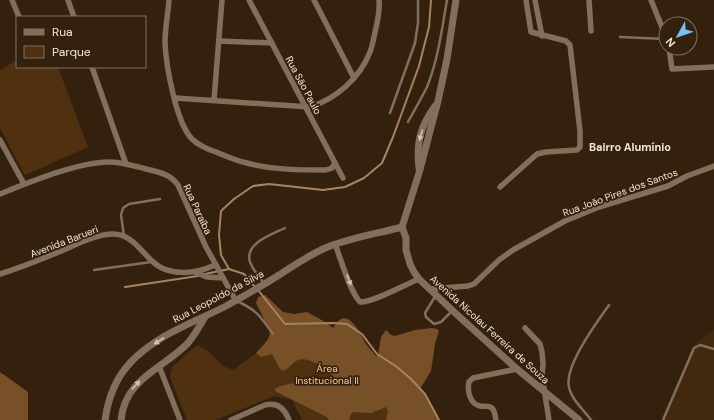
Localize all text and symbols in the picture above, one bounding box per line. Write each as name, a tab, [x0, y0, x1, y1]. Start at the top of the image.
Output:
legend	[16, 16, 146, 68]
north arrow	[658, 16, 698, 56]
text: Rua	[52, 24, 73, 40]
text: N	[662, 35, 678, 50]
text: Parque	[52, 44, 91, 60]
street label: Rua São Paulo	[283, 54, 324, 117]
one-way arrow	[418, 129, 424, 141]
district label: Bairro Alumínio	[589, 140, 671, 154]
street label: Rua João Pires dos Santos	[561, 166, 679, 219]
street label: Rua Paraíba	[180, 182, 215, 236]
street label: Avenida Barueri	[28, 222, 100, 260]
street label: Rua Leopoldo da Silva	[171, 267, 266, 326]
street label: Avenida Nicolau Ferreira de Souza	[427, 272, 552, 387]
one-way arrow	[346, 275, 352, 287]
one-way arrow	[153, 337, 165, 344]
park label: Área Institucional II	[295, 362, 359, 387]
one-way arrow	[131, 380, 141, 390]

